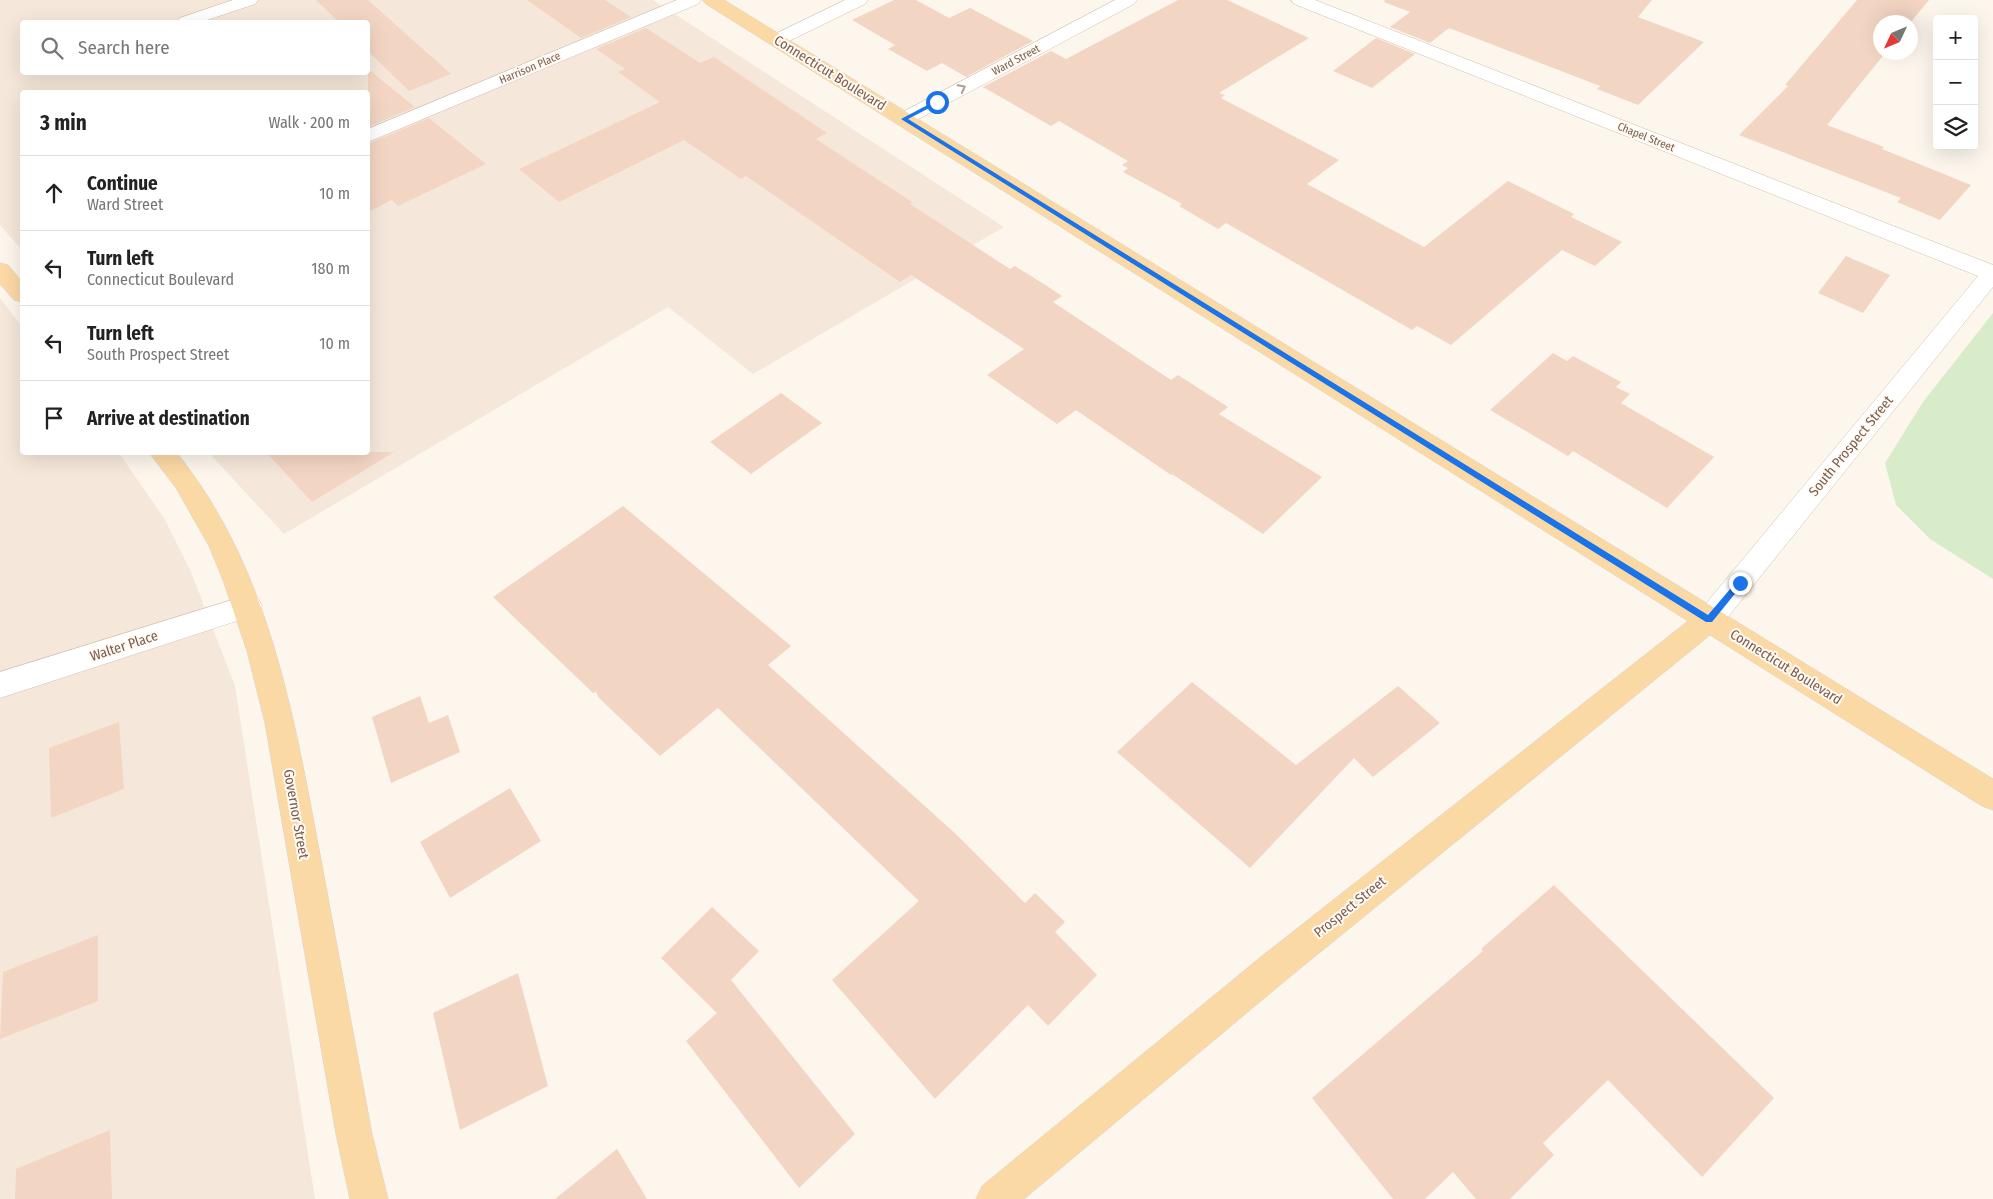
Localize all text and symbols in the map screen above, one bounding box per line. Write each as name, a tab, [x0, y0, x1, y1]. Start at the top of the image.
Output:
north arrow	[1873, 15, 1918, 60]
map controls	[1933, 15, 1978, 150]
button: +	[1933, 15, 1978, 60]
search box	[20, 20, 370, 75]
street label: Connecticut Boulevard	[771, 32, 889, 114]
icon: search	[38, 34, 66, 62]
text: Search here	[78, 36, 170, 59]
street label: Ward Street	[990, 42, 1043, 78]
street label: Harrison Place	[497, 49, 563, 87]
button: −	[1933, 60, 1978, 105]
one-way arrow	[957, 85, 966, 95]
route start	[926, 91, 949, 114]
button: layers	[1933, 105, 1978, 150]
text: 3 min	[40, 110, 87, 136]
text: Walk · 200 m	[268, 113, 350, 132]
street label: Chapel Street	[1616, 120, 1677, 155]
text: Continue	[87, 172, 158, 195]
icon: ahead	[40, 179, 68, 207]
text: 10 m	[319, 184, 350, 203]
text: Ward Street	[87, 195, 163, 214]
text: Turn left	[87, 247, 154, 270]
icon: left	[40, 254, 68, 282]
text: 180 m	[311, 259, 350, 278]
text: Connecticut Boulevard	[87, 270, 234, 289]
text: Turn left	[87, 322, 154, 345]
icon: left	[40, 329, 68, 357]
text: 10 m	[319, 334, 350, 353]
text: South Prospect Street	[87, 345, 229, 364]
street label: South Prospect Street	[1805, 392, 1897, 500]
icon: arrive	[40, 404, 68, 432]
text: Arrive at destination	[87, 407, 250, 430]
route end	[1729, 572, 1752, 595]
street label: Connecticut Boulevard	[1727, 626, 1845, 708]
street label: Walter Place	[88, 627, 160, 665]
street label: Governor Street	[280, 768, 312, 861]
street label: Prospect Street	[1311, 873, 1390, 941]

